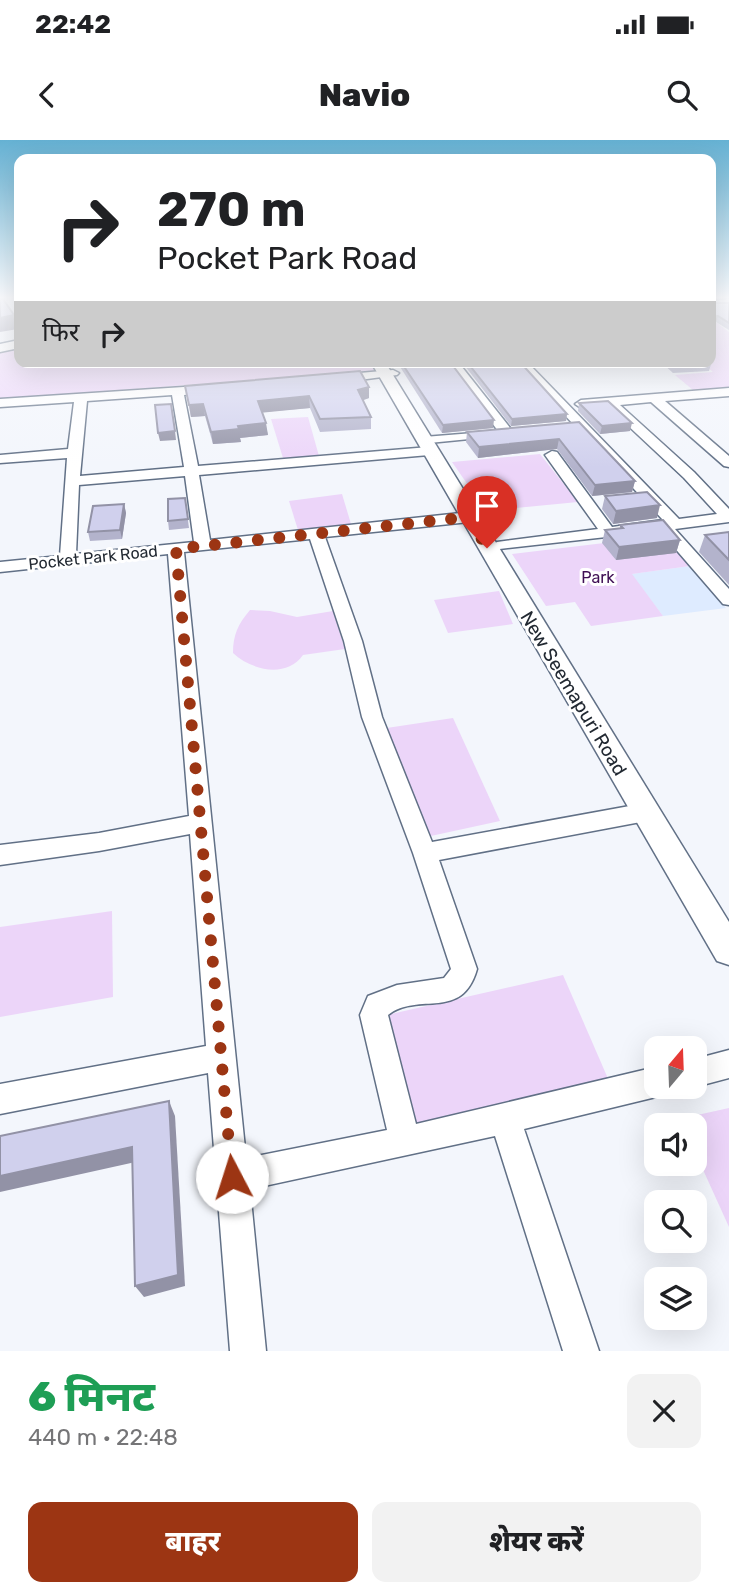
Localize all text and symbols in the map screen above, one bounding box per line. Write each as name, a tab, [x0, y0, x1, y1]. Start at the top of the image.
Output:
text: 22:42	[35, 9, 111, 40]
icon: back	[28, 76, 66, 114]
text: Navio	[319, 76, 410, 114]
icon: search	[663, 76, 701, 114]
text: 270 m	[157, 180, 306, 238]
icon: right	[42, 182, 133, 273]
text: Pocket Park Road	[157, 239, 417, 277]
icon: right	[93, 315, 131, 353]
text: फिर	[42, 317, 79, 348]
pin	[457, 476, 517, 548]
icon: arrive	[468, 487, 506, 525]
street label: Pocket Park Road	[27, 541, 159, 574]
park label: Park	[581, 568, 615, 587]
street label: New Seemapuri Road	[515, 607, 632, 780]
north arrow	[644, 1036, 707, 1099]
map controls	[644, 1036, 707, 1330]
button: sound	[644, 1113, 707, 1176]
position arrow	[195, 1140, 269, 1214]
button: search	[644, 1190, 707, 1253]
button: layers	[644, 1267, 707, 1330]
text: 6 मिनट	[28, 1372, 155, 1422]
button: close	[627, 1374, 701, 1448]
text: 440 m · 22:48	[28, 1423, 178, 1451]
button: बाहर	[28, 1502, 358, 1582]
button: शेयर करें	[372, 1502, 701, 1582]

